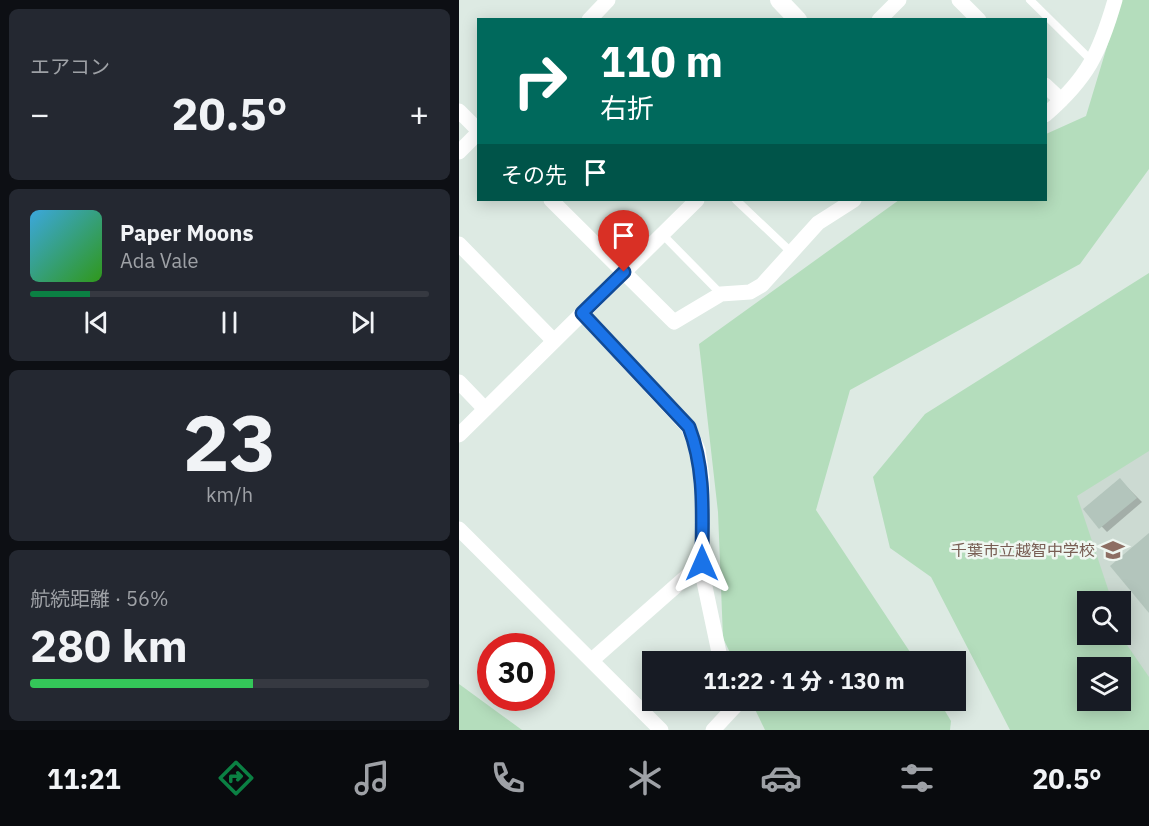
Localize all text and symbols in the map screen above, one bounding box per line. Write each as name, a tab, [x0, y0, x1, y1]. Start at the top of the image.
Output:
text: 110 m	[600, 34, 723, 89]
icon: right	[501, 42, 579, 120]
text: エアコン	[30, 53, 110, 80]
text: 20.5°	[171, 84, 288, 142]
text: 右折	[600, 90, 654, 125]
text: −	[30, 92, 50, 135]
text: +	[409, 92, 429, 135]
icon: arrive	[579, 156, 612, 189]
text: その先	[501, 160, 567, 189]
pin	[598, 210, 649, 272]
text: Paper Moons	[120, 218, 253, 247]
icon: arrive	[607, 219, 640, 252]
text: Ada Vale	[120, 247, 199, 274]
icon: previous	[80, 306, 113, 339]
icon: pause	[213, 306, 246, 339]
icon: next	[346, 306, 379, 339]
text: 23	[183, 391, 276, 492]
text: km/h	[206, 481, 253, 508]
position arrow	[670, 531, 734, 595]
school or university icon: 千葉市立越智中学校	[1100, 537, 1126, 563]
place label: 千葉市立越智中学校	[951, 540, 1095, 560]
text: 航続距離 · 56%	[30, 585, 169, 612]
map controls	[1077, 591, 1131, 711]
button: search	[1077, 591, 1131, 645]
text: 280 km	[30, 616, 188, 674]
speed limit sign: 30	[477, 633, 555, 711]
button: layers	[1077, 657, 1131, 711]
text: 11:22 · 1 分 · 130 m	[703, 666, 905, 695]
icon: directions	[215, 757, 257, 799]
icon: music	[351, 757, 393, 799]
icon: phone	[487, 757, 529, 799]
icon: climate	[624, 757, 666, 799]
icon: car	[760, 757, 802, 799]
icon: filters	[896, 757, 938, 799]
text: 11:21	[47, 761, 121, 796]
text: 20.5°	[1032, 761, 1102, 796]

